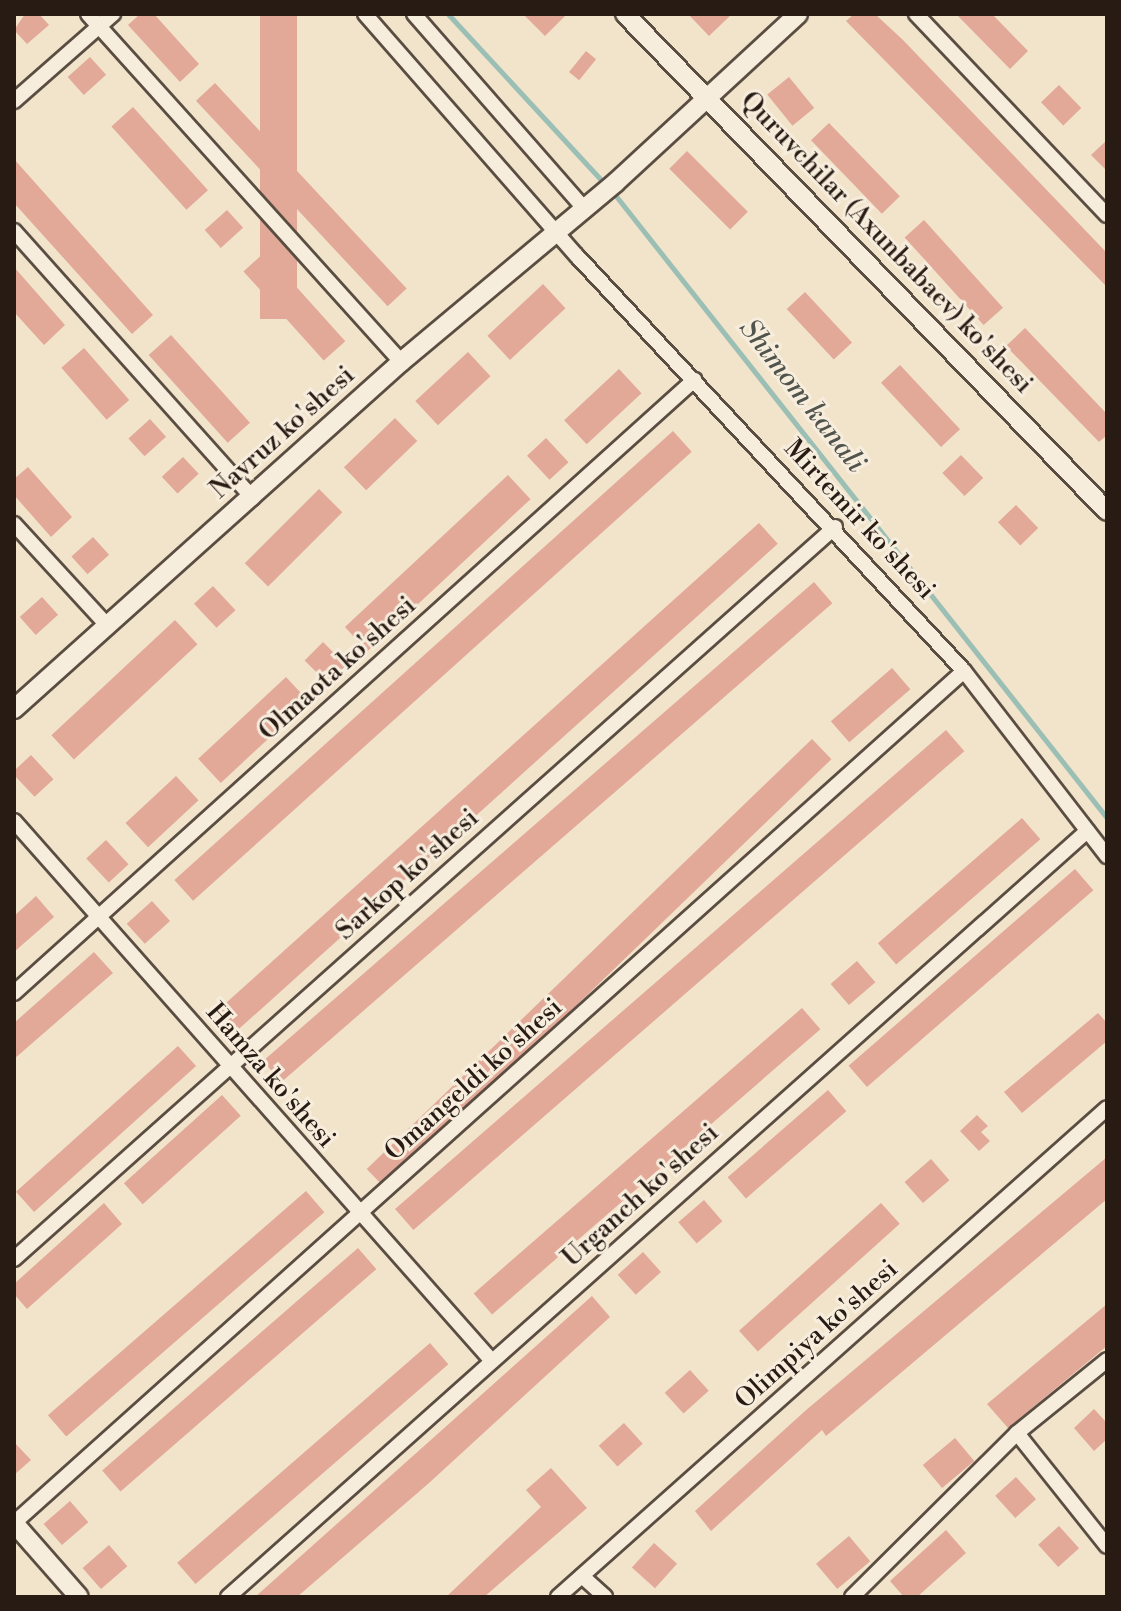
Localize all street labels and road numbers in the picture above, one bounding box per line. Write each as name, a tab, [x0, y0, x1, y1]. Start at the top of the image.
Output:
street label: Quruvchilar (Axunbabaev) ko'shesi	[733, 86, 1039, 400]
street label: Navruz ko'shesi	[205, 360, 361, 506]
street label: Mirtemir ko'shesi	[777, 434, 941, 606]
street label: Olmaota ko'shesi	[253, 590, 423, 748]
street label: Sarkop ko'shesi	[330, 803, 486, 947]
street label: Omangeldi ko'shesi	[379, 992, 569, 1168]
street label: Hamza ko'shesi	[199, 997, 341, 1155]
street label: Urganch ko'shesi	[557, 1118, 725, 1274]
street label: Olimpiya ko'shesi	[729, 1254, 905, 1416]

